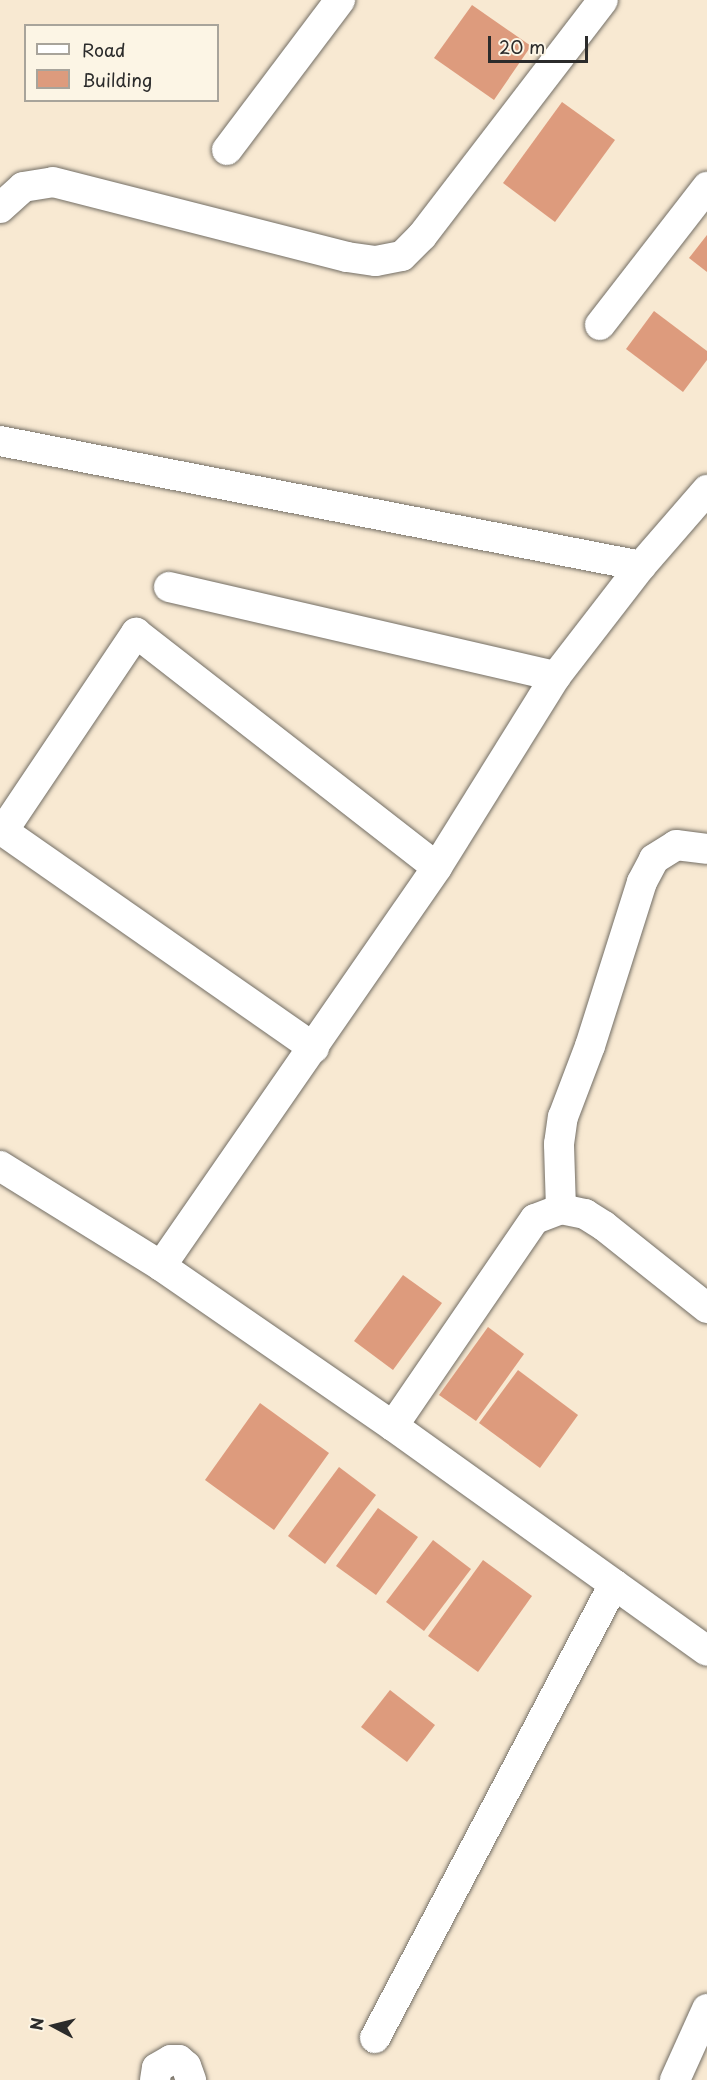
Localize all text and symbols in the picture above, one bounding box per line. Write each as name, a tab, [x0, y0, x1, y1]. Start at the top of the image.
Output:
legend	[24, 24, 219, 102]
scale bar	[491, 24, 592, 62]
text: 20 m	[499, 33, 545, 60]
text: Road	[82, 36, 126, 63]
text: Building	[82, 66, 152, 93]
north arrow	[24, 1996, 84, 2056]
text: N	[23, 2016, 49, 2032]

